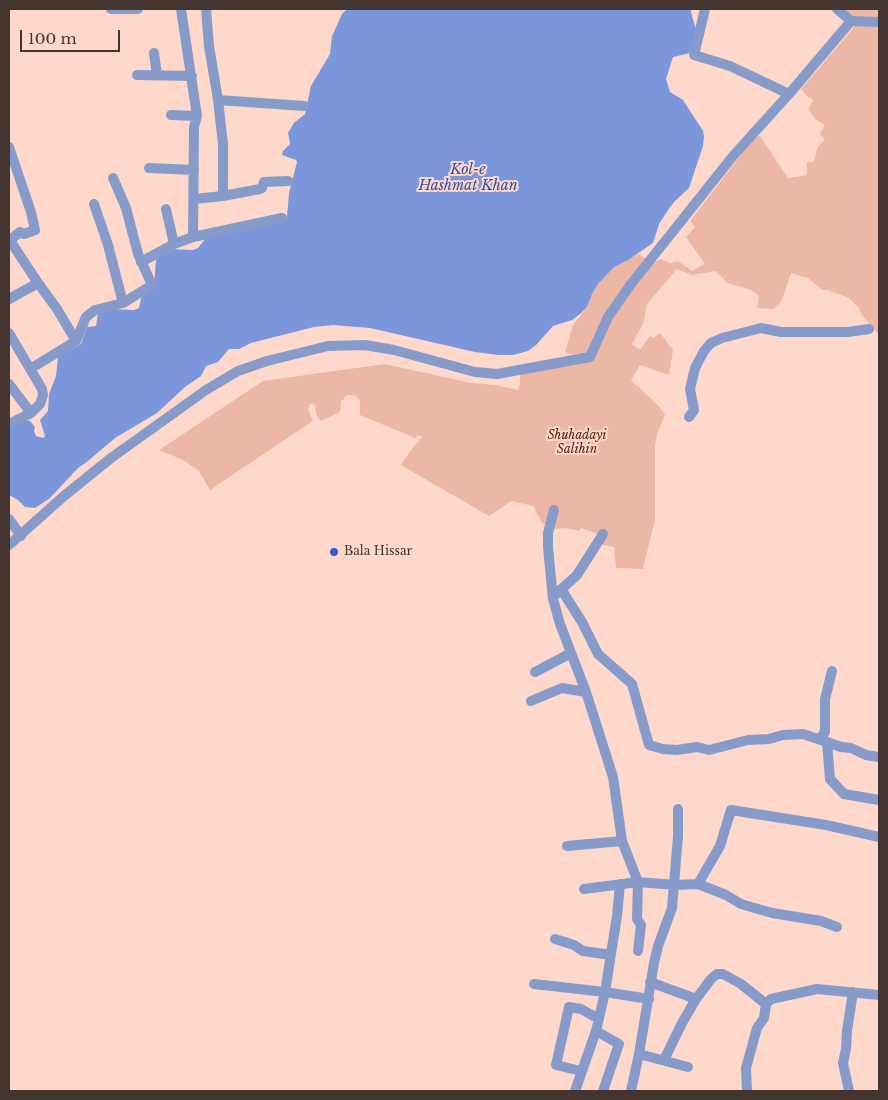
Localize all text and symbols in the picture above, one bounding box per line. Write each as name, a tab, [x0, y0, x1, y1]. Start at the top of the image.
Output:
scale bar	[22, 20, 122, 52]
text: 100 m	[28, 29, 77, 48]
water label: Kol-e Hashmat Khan	[418, 162, 518, 194]
park label: Shuhadayi Salihin	[548, 429, 606, 457]
place label: Bala Hissar	[344, 545, 412, 559]
marker: Bala Hissar	[328, 546, 340, 558]

